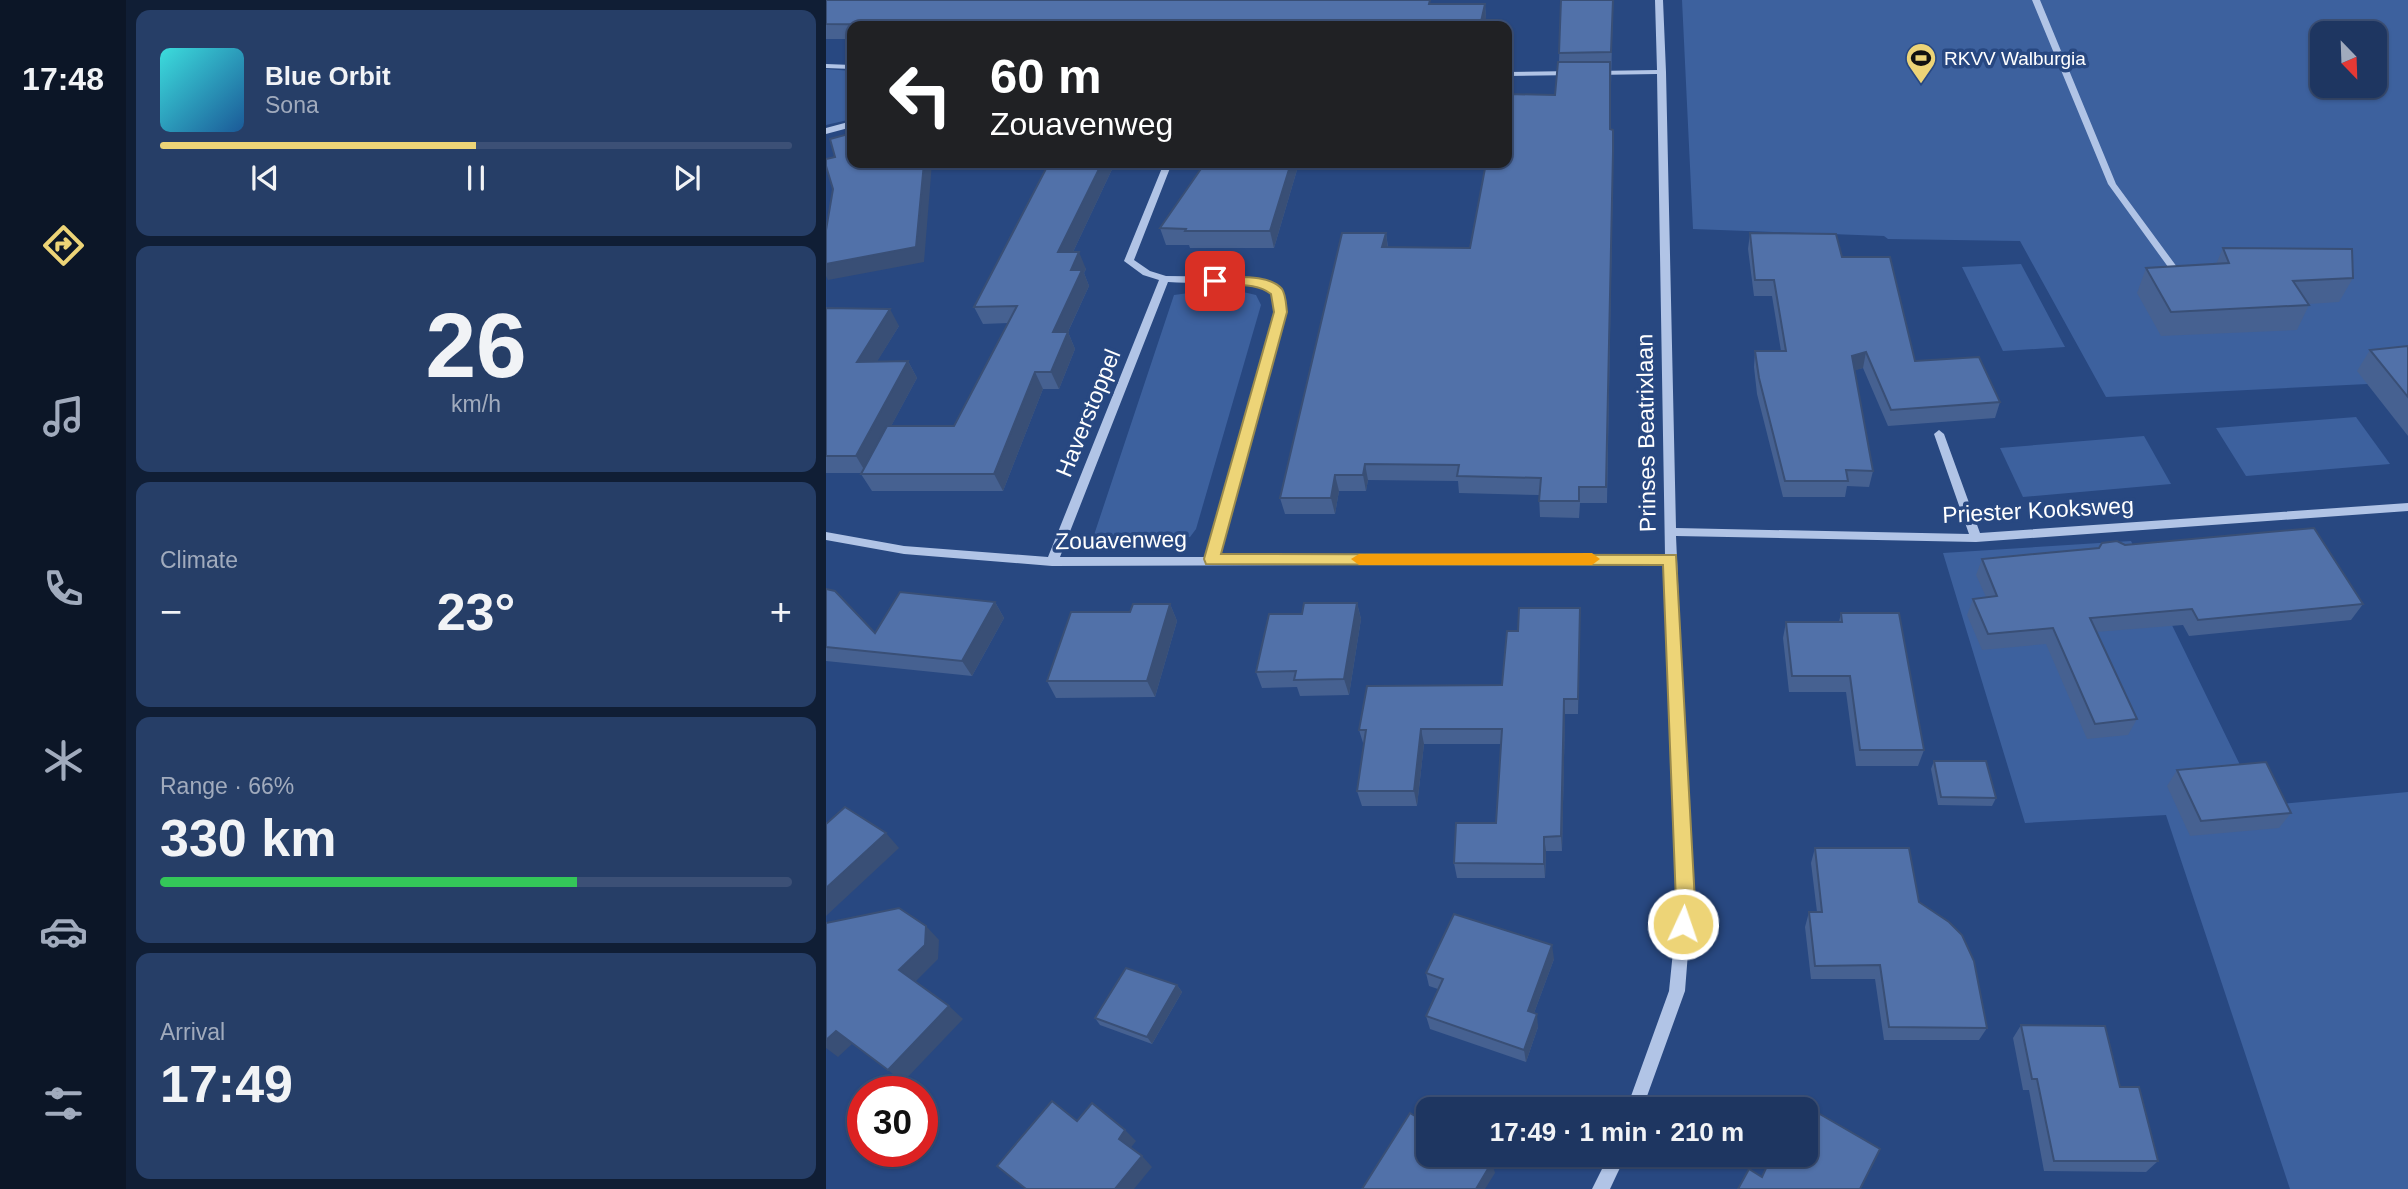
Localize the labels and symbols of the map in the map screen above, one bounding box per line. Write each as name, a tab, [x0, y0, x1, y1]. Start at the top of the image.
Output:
north arrow	[2310, 21, 2387, 98]
sports icon: RKVV Walburgia	[1904, 41, 1938, 85]
place label: RKVV Walburgia	[1944, 48, 2086, 69]
pin	[1185, 251, 1245, 311]
street label: Prinses Beatrixlaan	[1631, 334, 1661, 532]
street label: Haverstoppel	[1051, 345, 1125, 481]
street label: Priester Kooksweg	[1942, 492, 2134, 528]
street label: Zouavenweg	[1055, 526, 1187, 554]
position arrow	[1646, 887, 1720, 961]
speed limit sign: 30	[847, 1076, 938, 1167]

